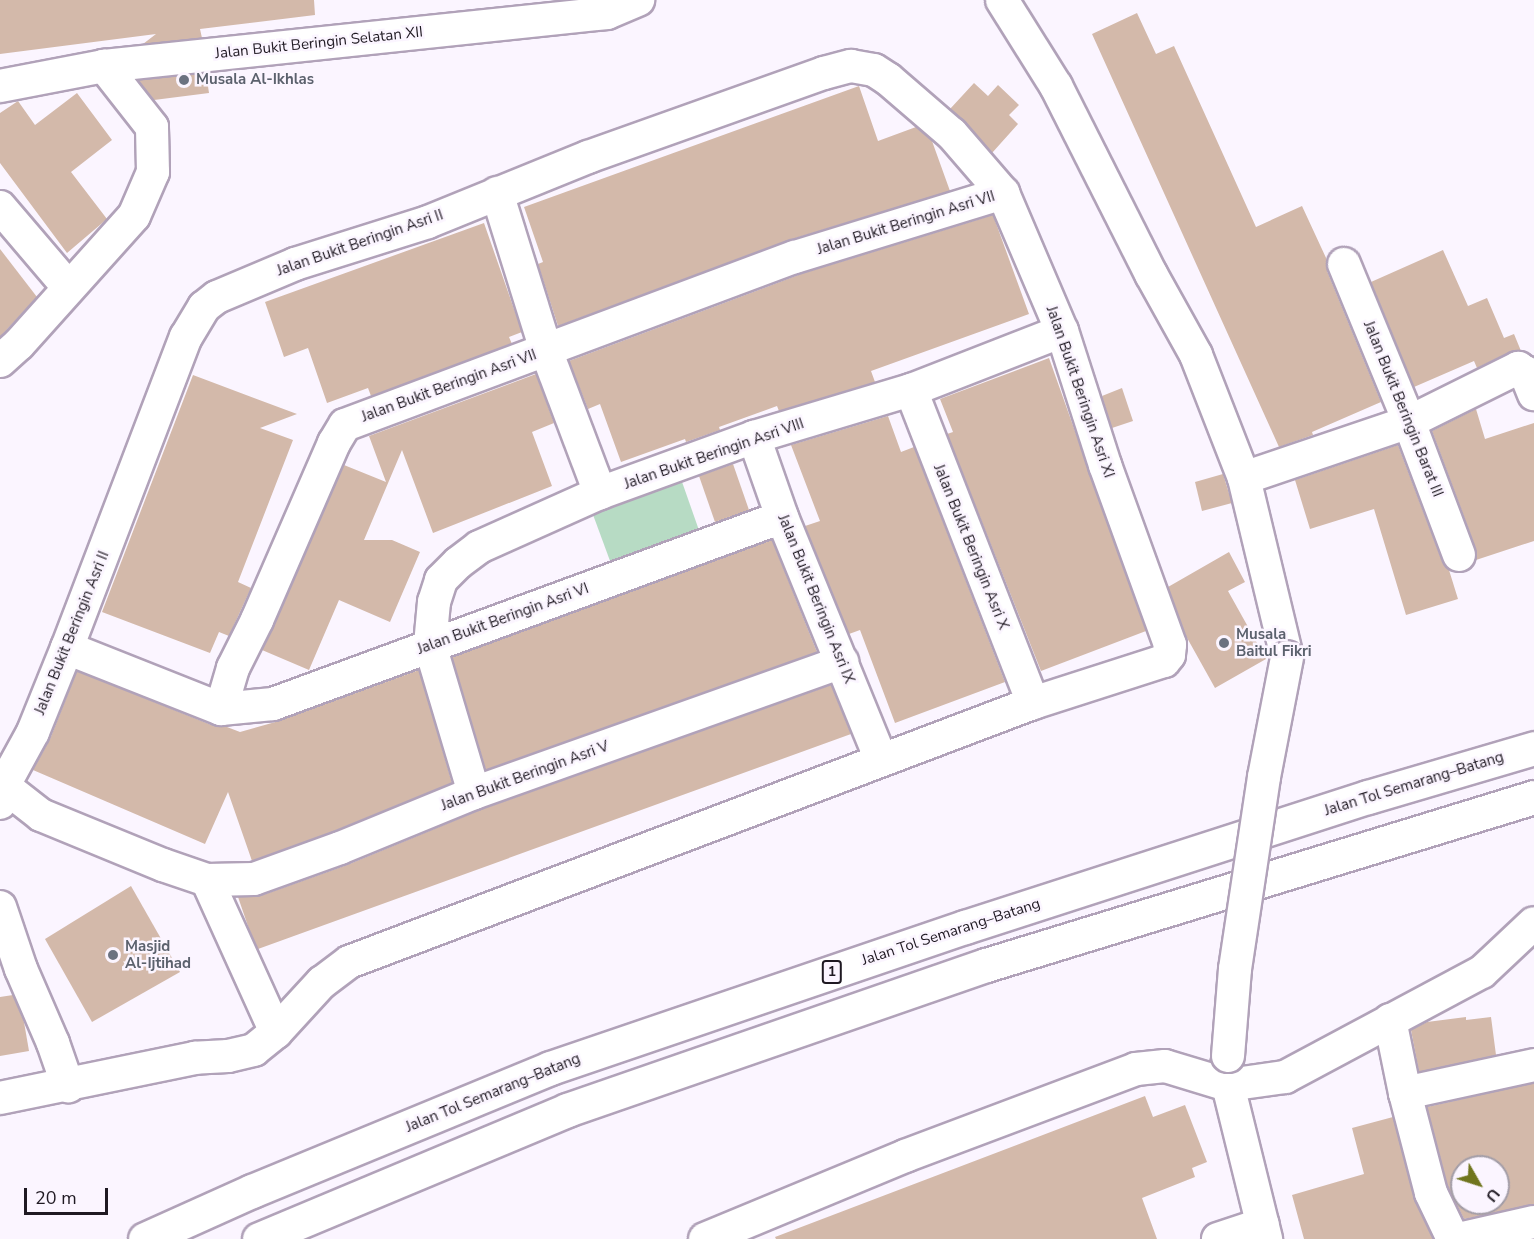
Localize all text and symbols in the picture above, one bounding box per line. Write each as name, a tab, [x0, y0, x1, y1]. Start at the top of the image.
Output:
street label: Jalan Bukit Beringin Selatan XII	[214, 23, 424, 63]
place label: Musala Al-Ikhlas	[196, 71, 314, 89]
marker: Musala Al-Ikhlas	[177, 73, 191, 87]
street label: Jalan Bukit Beringin Asri VII	[815, 187, 997, 259]
street label: Jalan Bukit Beringin Asri II	[274, 206, 446, 280]
street label: Jalan Bukit Beringin Asri XI	[1042, 304, 1118, 480]
street label: Jalan Bukit Beringin Barat III	[1359, 318, 1447, 500]
street label: Jalan Bukit Beringin Asri VII	[359, 346, 539, 426]
street label: Jalan Bukit Beringin Asri VIII	[622, 415, 806, 493]
street label: Jalan Bukit Beringin Asri X	[930, 462, 1012, 632]
street label: Jalan Bukit Beringin Asri IX	[774, 512, 858, 686]
street label: Jalan Bukit Beringin Asri II	[31, 549, 113, 717]
street label: Jalan Bukit Beringin Asri VI	[415, 580, 591, 658]
place label: Musala Baitul Fikri	[1236, 625, 1312, 660]
marker: Musala Baitul Fikri	[1217, 636, 1231, 650]
street label: Jalan Bukit Beringin Asri V	[439, 737, 611, 815]
street label: Jalan Tol Semarang–Batang	[1322, 748, 1506, 820]
street label: Jalan Tol Semarang–Batang	[859, 895, 1043, 969]
place label: Masjid Al-Ijtihad	[125, 937, 191, 972]
marker: Masjid Al-Ijtihad	[106, 948, 120, 962]
road number: 1	[822, 961, 842, 983]
street label: Jalan Tol Semarang–Batang	[403, 1050, 583, 1136]
north arrow	[1450, 1155, 1510, 1215]
scale bar	[27, 1176, 111, 1214]
text: U	[1480, 1184, 1505, 1207]
text: 20 m	[35, 1186, 77, 1210]

